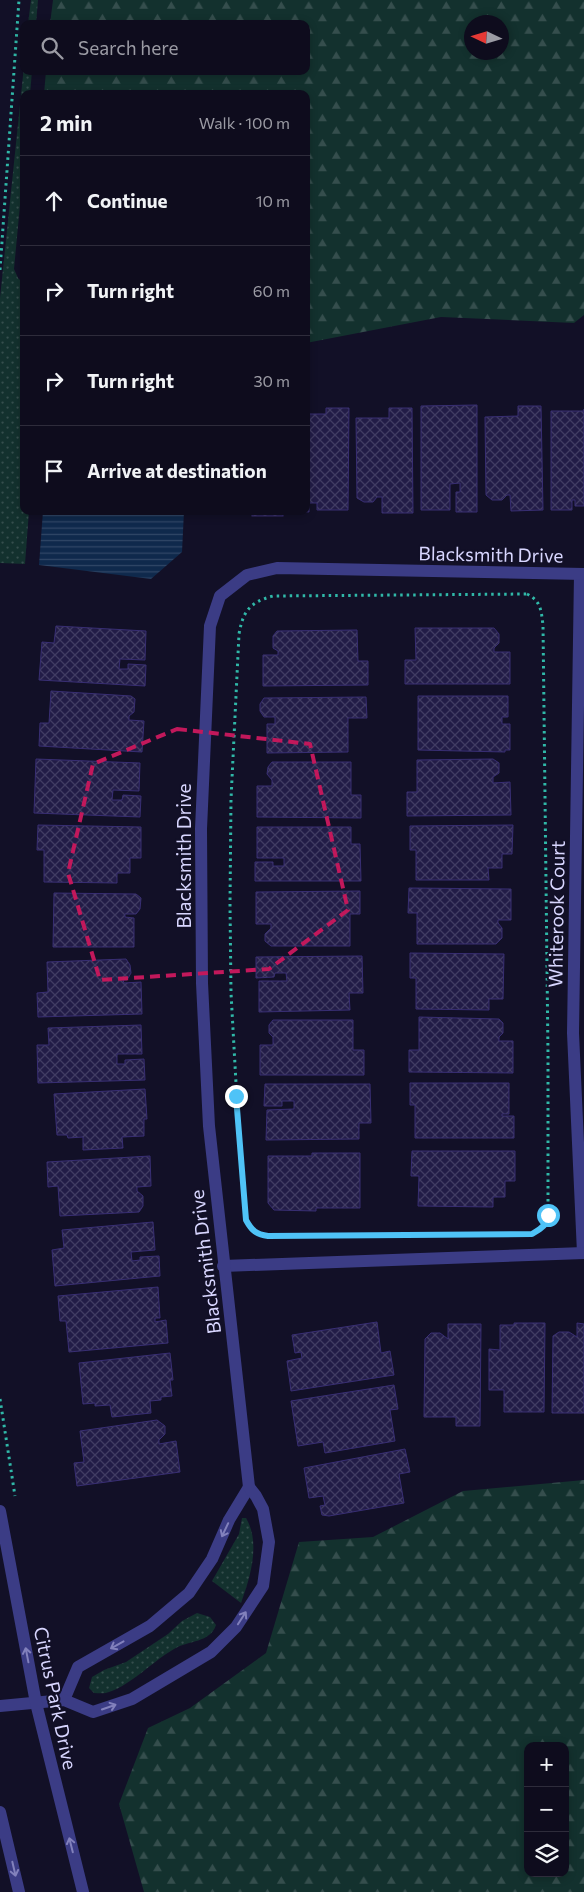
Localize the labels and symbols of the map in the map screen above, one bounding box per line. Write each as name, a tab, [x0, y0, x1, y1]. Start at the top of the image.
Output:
north arrow	[464, 15, 509, 60]
street label: Blacksmith Drive	[418, 541, 564, 567]
street label: Blacksmith Drive	[172, 783, 195, 929]
street label: Whiterook Court	[543, 840, 569, 988]
route end	[225, 1085, 248, 1108]
street label: Blacksmith Drive	[185, 1189, 225, 1335]
route start	[537, 1204, 560, 1227]
one-way arrow	[219, 1522, 229, 1537]
one-way arrow	[237, 1611, 247, 1625]
street label: Citrus Park Drive	[30, 1624, 82, 1772]
one-way arrow	[109, 1640, 124, 1650]
one-way arrow	[21, 1647, 31, 1663]
one-way arrow	[101, 1702, 116, 1711]
one-way arrow	[66, 1837, 75, 1853]
one-way arrow	[10, 1861, 19, 1877]

